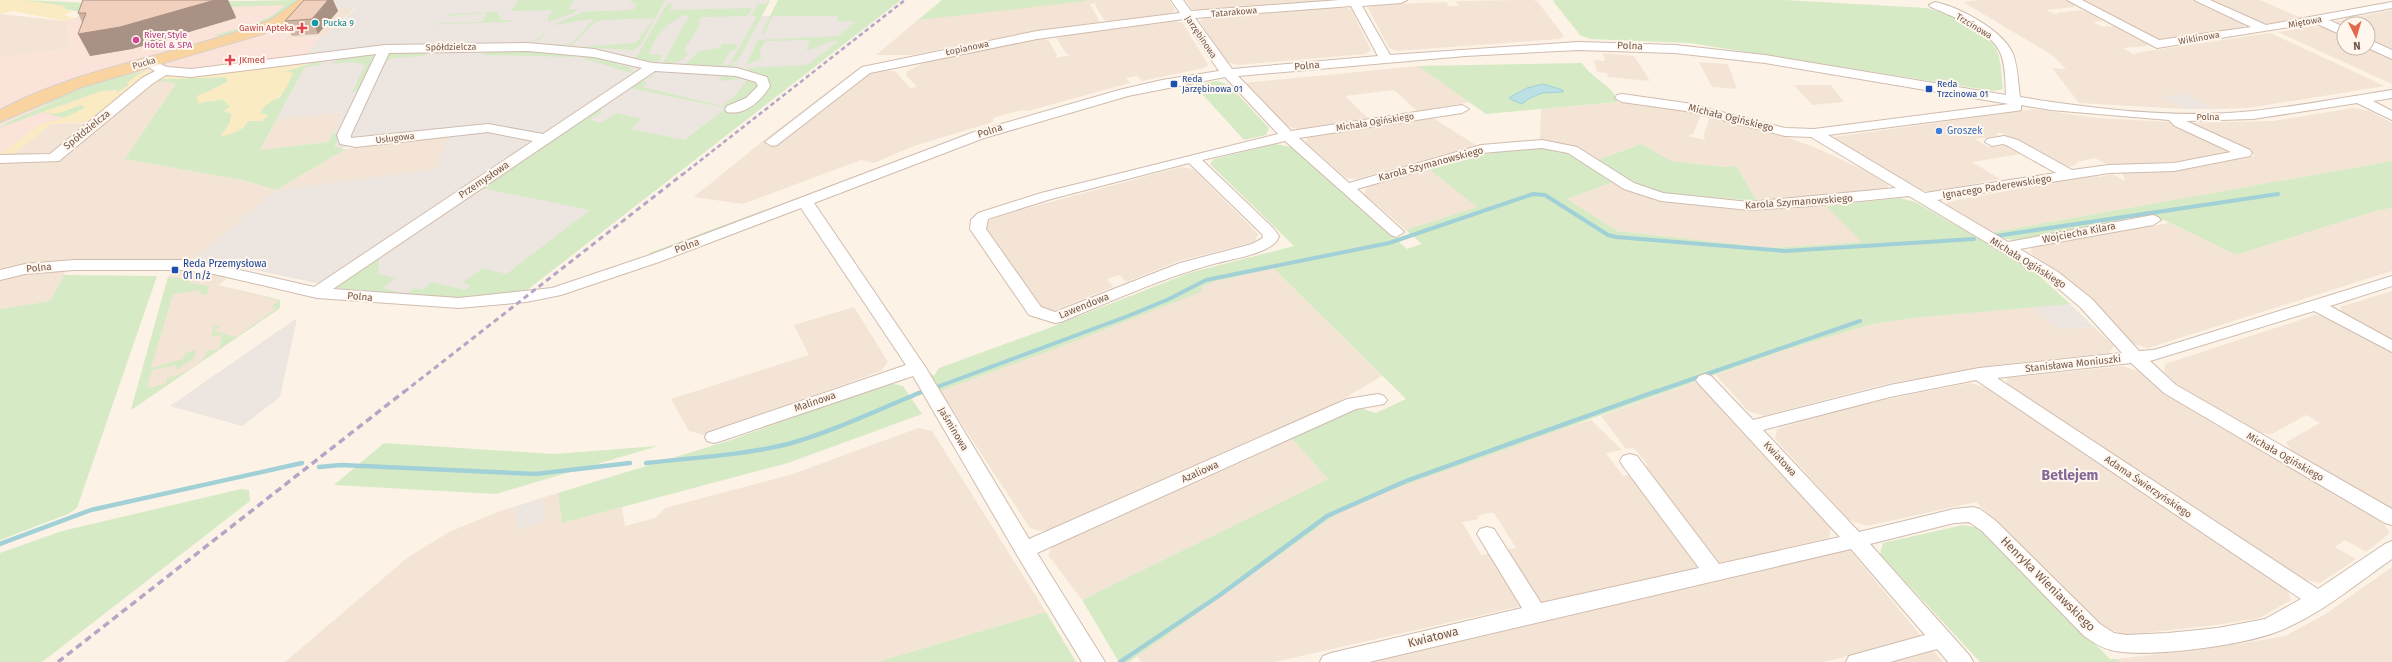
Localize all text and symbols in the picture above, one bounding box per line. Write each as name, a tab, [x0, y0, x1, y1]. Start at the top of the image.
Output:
street label: Tatarakowa	[1211, 5, 1258, 19]
street label: Trzcinowa	[1954, 11, 1994, 41]
street label: Jarzębinowa	[1183, 14, 1219, 60]
street label: Miętowa	[2287, 14, 2323, 30]
north arrow	[2336, 16, 2376, 56]
marker: Pucka 9	[310, 18, 320, 28]
place label: Pucka 9	[323, 18, 354, 28]
place label: Gawin Apteka	[239, 23, 294, 33]
marker: Gawin Apteka	[297, 23, 307, 33]
street label: Wiklinowa	[2178, 29, 2220, 47]
place label: River Style Hotel & SPA	[144, 30, 193, 50]
marker: River Style Hotel & SPA	[131, 35, 141, 45]
street label: Łopianowa	[944, 38, 990, 57]
text: N	[2353, 39, 2361, 52]
street label: Polna	[1617, 40, 1643, 52]
street label: Spółdzielcza	[426, 42, 476, 52]
marker: JKmed	[224, 54, 236, 66]
street label: Pucka	[131, 55, 157, 71]
place label: JKmed	[239, 55, 265, 65]
street label: Polna	[1294, 59, 1320, 73]
place label: Reda Jarzębinowa 01	[1182, 74, 1243, 94]
marker: Reda Jarzębinowa 01	[1169, 79, 1179, 89]
place label: Reda Trzcinowa 01	[1937, 79, 1988, 99]
marker: Reda Trzcinowa 01	[1924, 84, 1934, 94]
street label: Michała Ogińskiego	[1687, 101, 1775, 134]
street label: Spółdzielcza	[61, 108, 113, 152]
street label: Michała Ogińskiego	[1335, 111, 1415, 133]
street label: Polna	[2196, 112, 2220, 122]
street label: Polna	[976, 121, 1004, 141]
place label: Groszek	[1947, 125, 1983, 137]
marker: Groszek	[1934, 126, 1944, 136]
street label: Usługowa	[375, 131, 415, 145]
street label: Karola Szymanowskiego	[1377, 144, 1485, 184]
street label: Przemysłowa	[456, 159, 512, 201]
street label: Ignacego Paderewskiego	[1942, 172, 2053, 202]
street label: Karola Szymanowskiego	[1745, 192, 1853, 212]
street label: Wojciecha Kilara	[2041, 220, 2117, 246]
street label: Michała Ogińskiego	[1988, 234, 2069, 291]
street label: Polna	[673, 236, 701, 256]
place label: Reda Przemysłowa 01 n/ż	[183, 258, 267, 282]
street label: Polna	[26, 261, 52, 275]
marker: Reda Przemysłowa 01 n/ż	[170, 265, 180, 275]
street label: Polna	[347, 290, 373, 304]
street label: Lawendowa	[1057, 290, 1111, 322]
street label: Stanisława Moniuszki	[2024, 353, 2122, 375]
street label: Malinowa	[793, 389, 837, 415]
street label: Jaśminowa	[935, 405, 971, 453]
street label: Michała Ogińskiego	[2244, 429, 2326, 484]
street label: Kwiatowa	[1761, 439, 1799, 479]
street label: Adama Świerzyńskiego	[2102, 452, 2195, 521]
street label: Azaliowa	[1180, 459, 1220, 485]
district label: Betlejem	[2042, 467, 2099, 484]
street label: Henryka Wieniawskiego	[1998, 534, 2098, 634]
street label: Kwiatowa	[1406, 624, 1460, 650]

